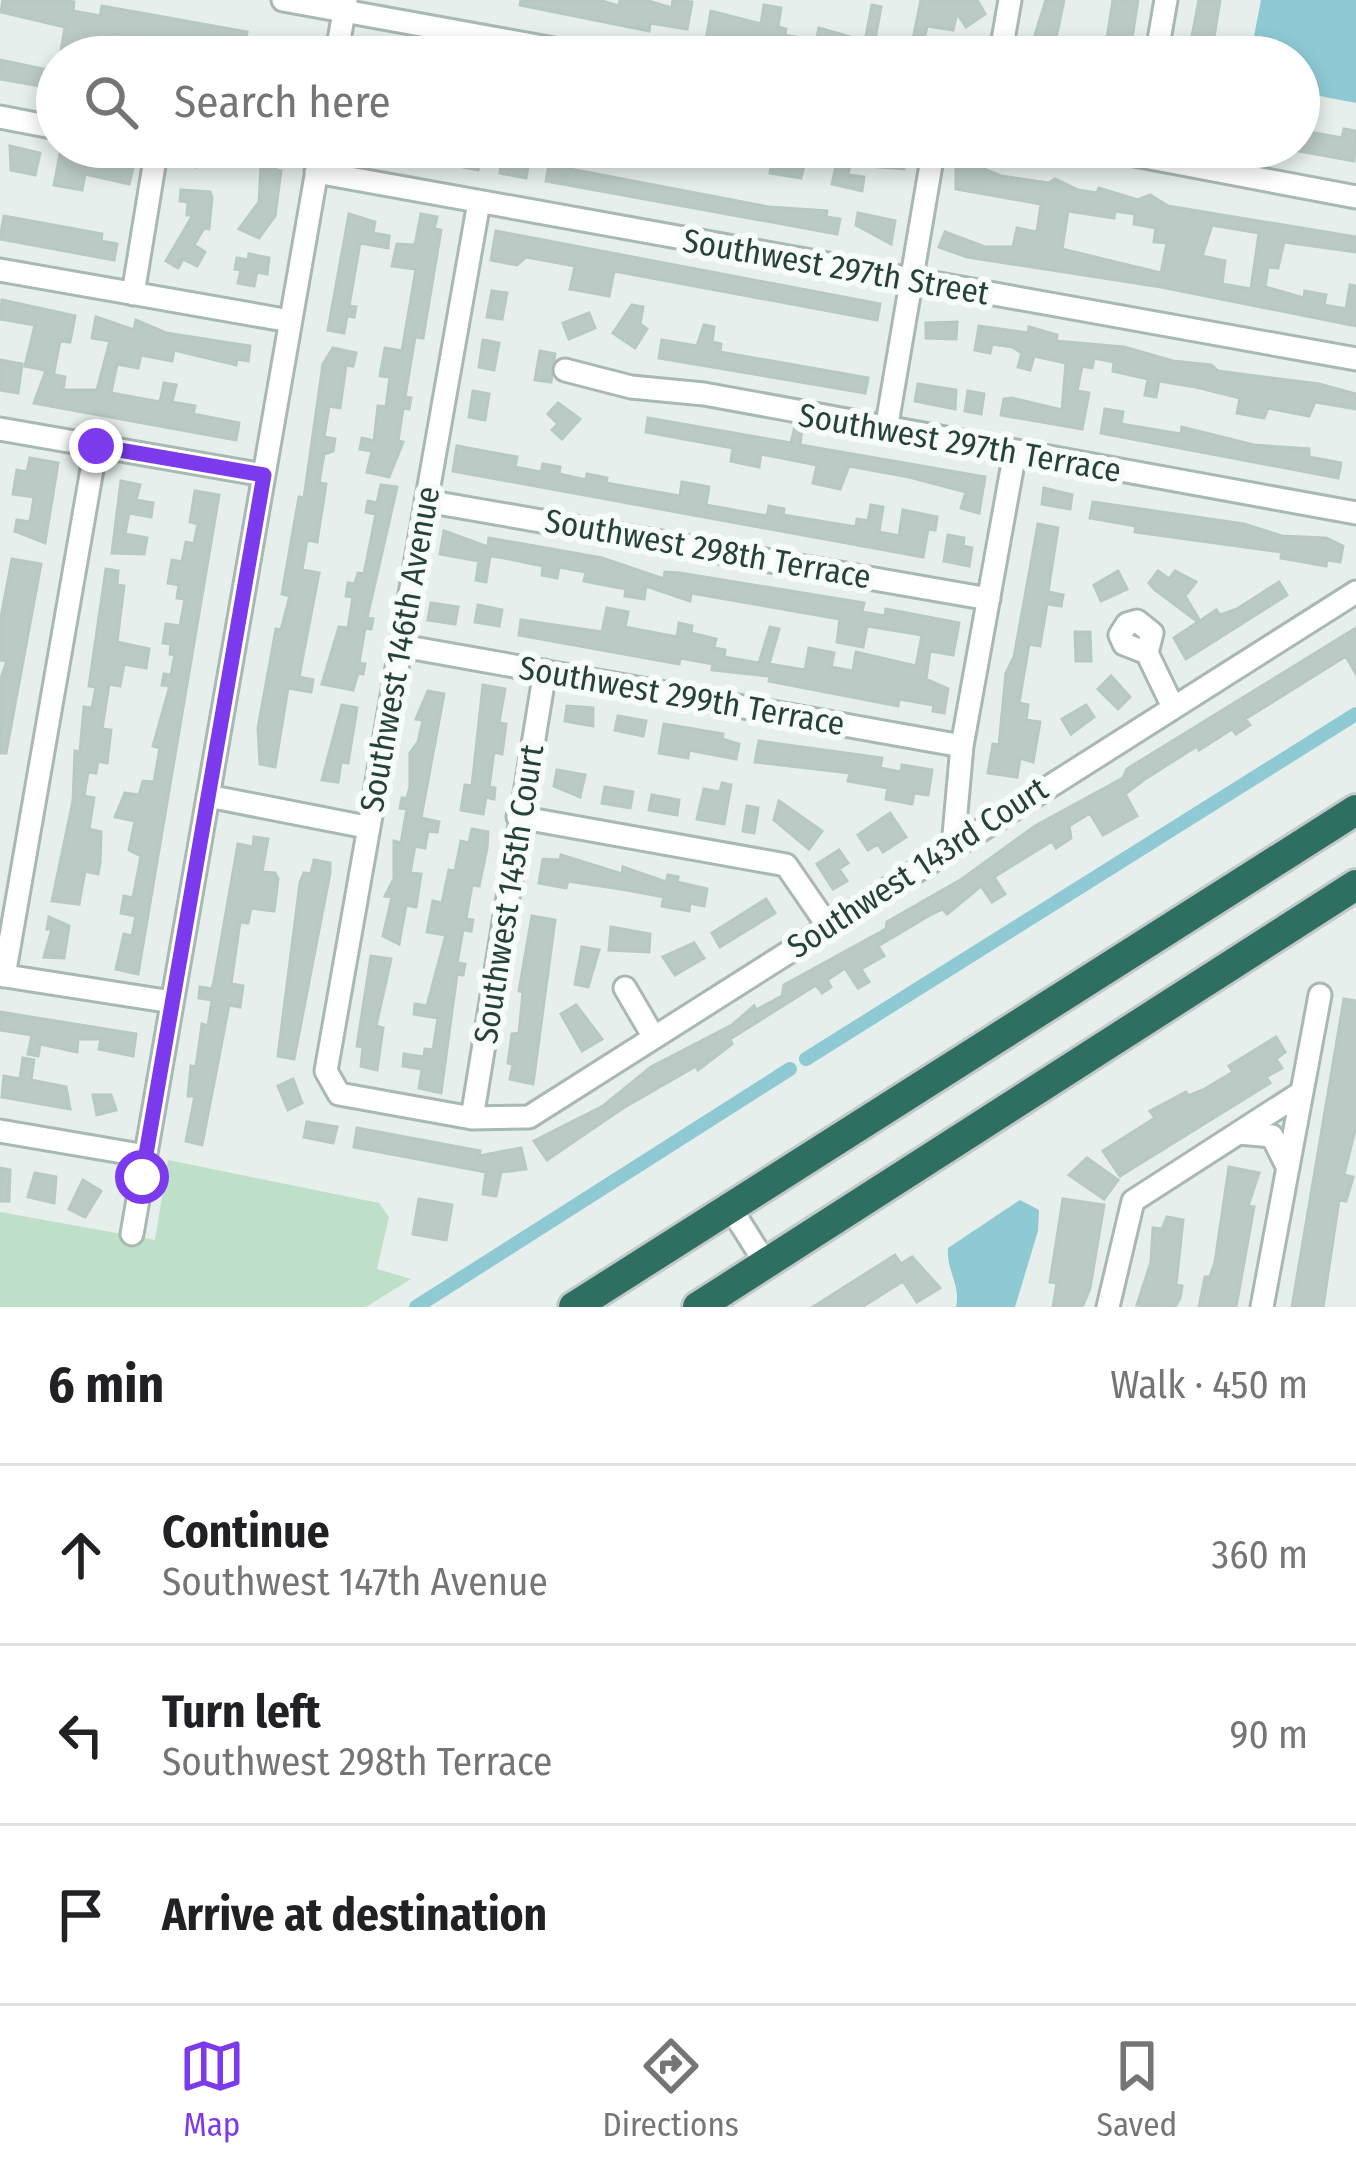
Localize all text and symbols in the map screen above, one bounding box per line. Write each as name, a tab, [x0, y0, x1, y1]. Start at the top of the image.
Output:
search box	[36, 36, 1320, 168]
icon: search	[78, 69, 144, 135]
text: Search here	[174, 75, 391, 129]
street label: Southwest 297th Street	[680, 220, 992, 314]
street label: Southwest 297th Terrace	[795, 395, 1124, 491]
route end	[69, 419, 123, 473]
street label: Southwest 146th Avenue	[352, 483, 448, 815]
street label: Southwest 298th Terrace	[542, 501, 874, 597]
street label: Southwest 299th Terrace	[516, 648, 848, 744]
street label: Southwest 145th Court	[466, 742, 552, 1046]
street label: Southwest 143rd Court	[780, 769, 1055, 967]
route start	[115, 1150, 169, 1204]
text: 6 min	[48, 1354, 164, 1416]
text: Walk · 450 m	[1110, 1362, 1308, 1408]
text: Continue	[162, 1505, 330, 1559]
icon: ahead	[48, 1522, 114, 1588]
text: 360 m	[1212, 1532, 1308, 1578]
text: Southwest 147th Avenue	[162, 1559, 548, 1605]
text: Turn left	[162, 1685, 321, 1739]
icon: left	[48, 1702, 114, 1768]
text: 90 m	[1230, 1712, 1308, 1758]
text: Southwest 298th Terrace	[162, 1739, 552, 1785]
icon: arrive	[48, 1882, 114, 1948]
text: Arrive at destination	[162, 1888, 547, 1942]
tab: Map	[179, 2033, 245, 2145]
tab: Directions	[602, 2033, 739, 2145]
tab: Saved	[1097, 2033, 1177, 2145]

